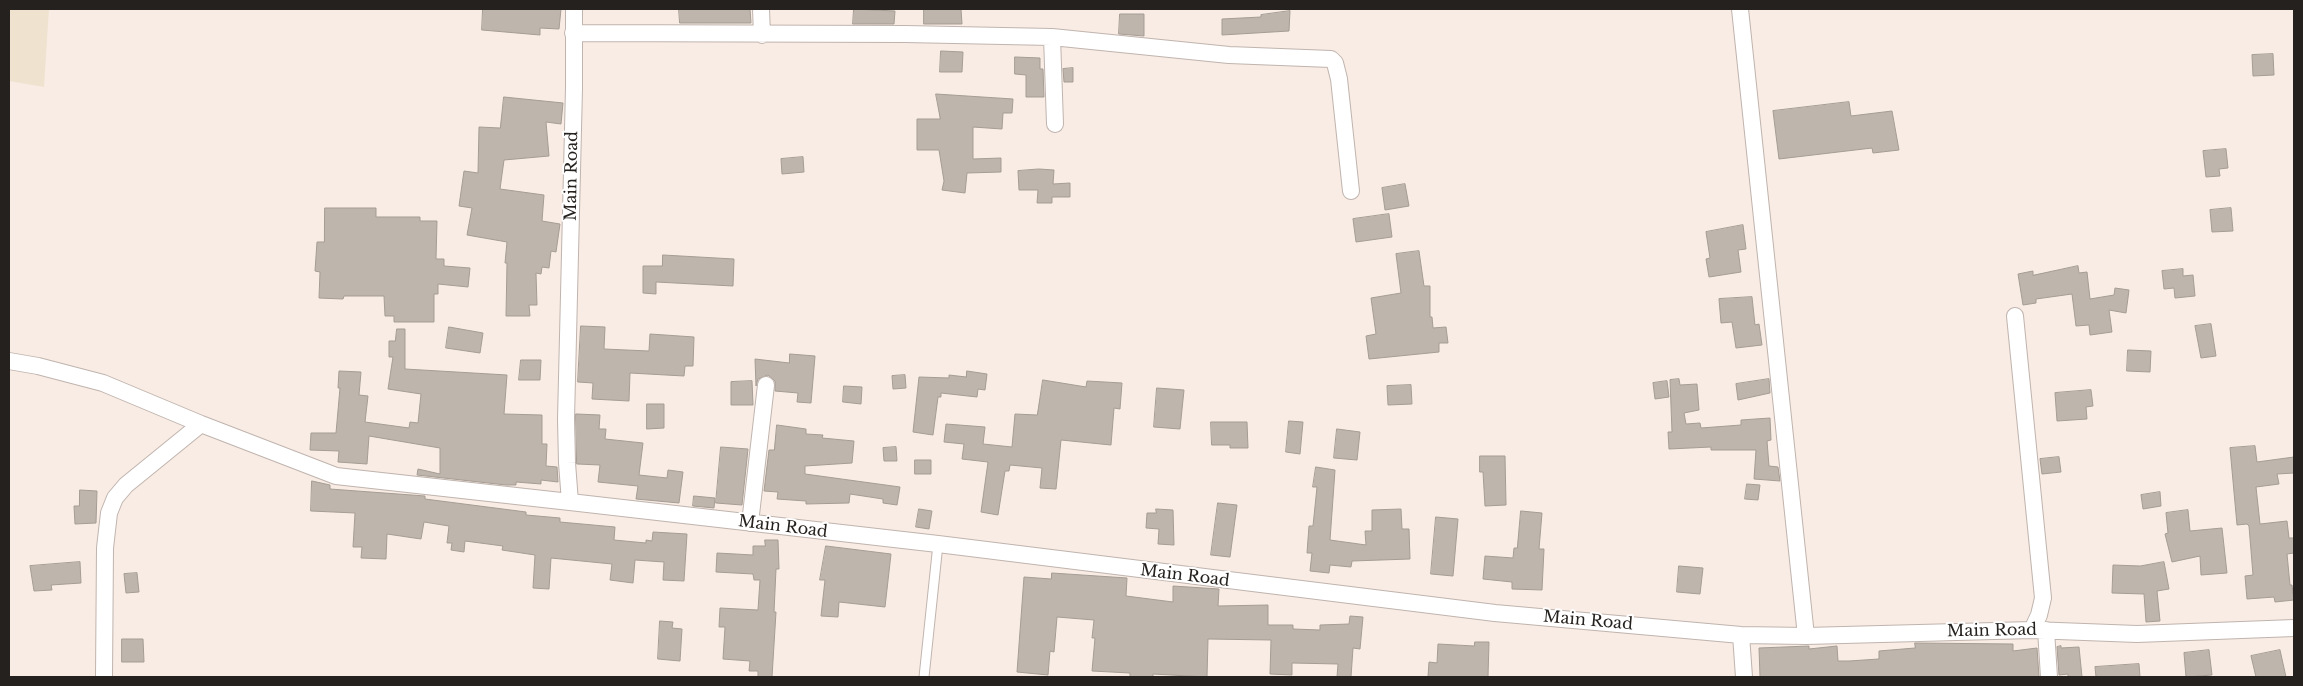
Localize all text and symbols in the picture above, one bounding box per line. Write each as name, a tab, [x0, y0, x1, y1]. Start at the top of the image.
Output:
street label: Main Road	[562, 131, 582, 221]
street label: Main Road	[737, 512, 829, 542]
street label: Main Road	[1139, 561, 1231, 591]
street label: Main Road	[1542, 608, 1634, 634]
street label: Main Road	[1947, 621, 2037, 641]

